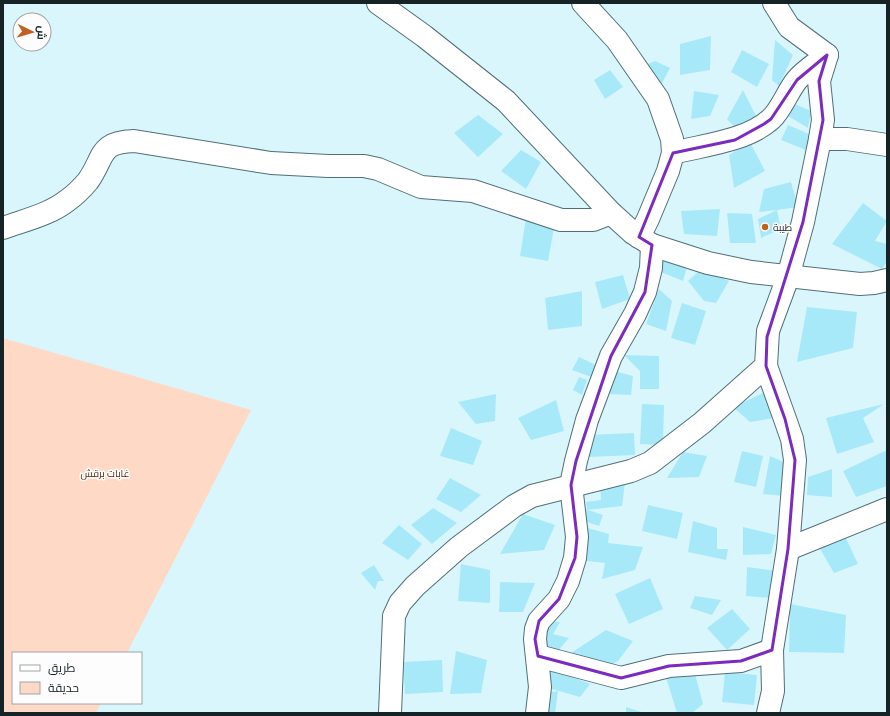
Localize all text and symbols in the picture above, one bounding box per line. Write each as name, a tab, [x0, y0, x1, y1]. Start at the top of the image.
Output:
north arrow	[12, 12, 52, 52]
text: ش	[33, 25, 49, 40]
marker: طيبة	[760, 222, 770, 232]
place label: طيبة	[773, 222, 792, 235]
park label: غابات برقش	[81, 468, 130, 481]
legend	[12, 652, 142, 704]
text: طريق	[48, 661, 76, 677]
text: حديقة	[48, 681, 79, 697]

